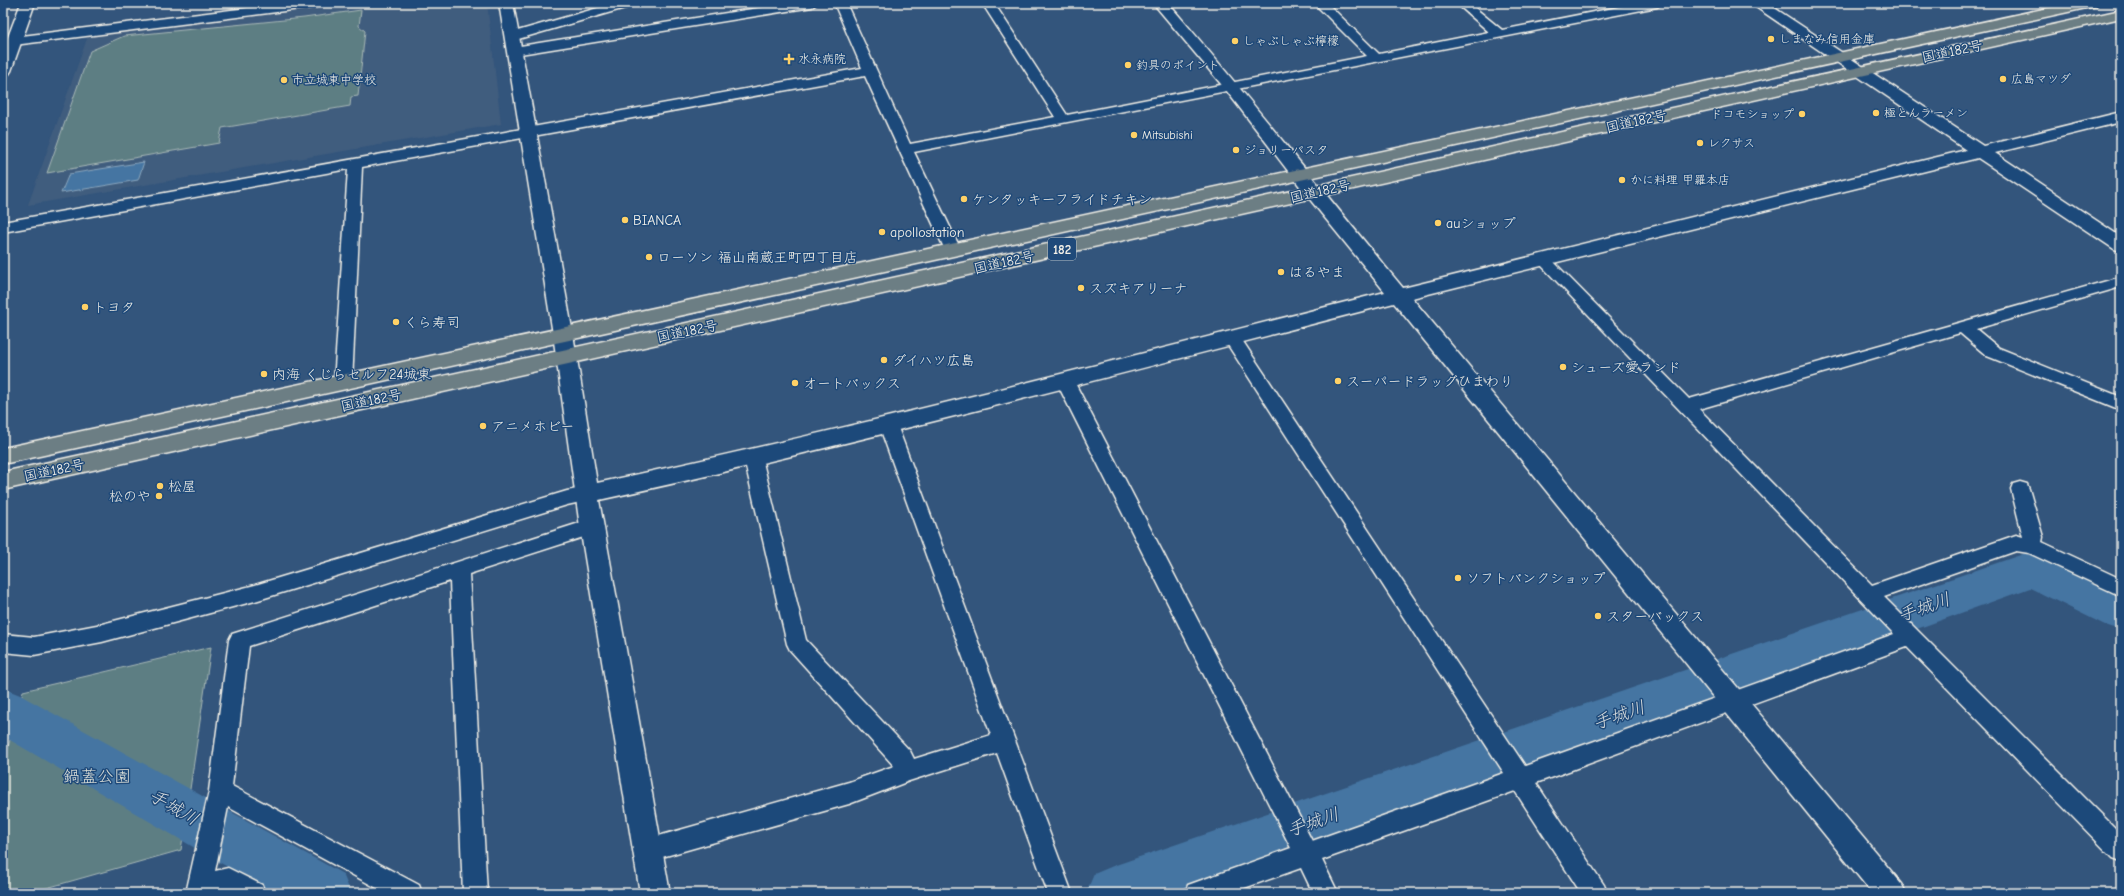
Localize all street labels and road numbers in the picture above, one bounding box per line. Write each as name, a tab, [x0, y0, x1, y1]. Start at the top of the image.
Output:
street label: 国道182号	[1920, 37, 1984, 66]
street label: 国道182号	[1604, 106, 1668, 137]
street label: 国道182号	[1288, 176, 1352, 207]
road number: 182	[1048, 238, 1076, 260]
street label: 国道182号	[972, 247, 1036, 278]
street label: 国道182号	[655, 317, 719, 346]
street label: 国道182号	[339, 386, 403, 415]
street label: 国道182号	[22, 456, 86, 485]

